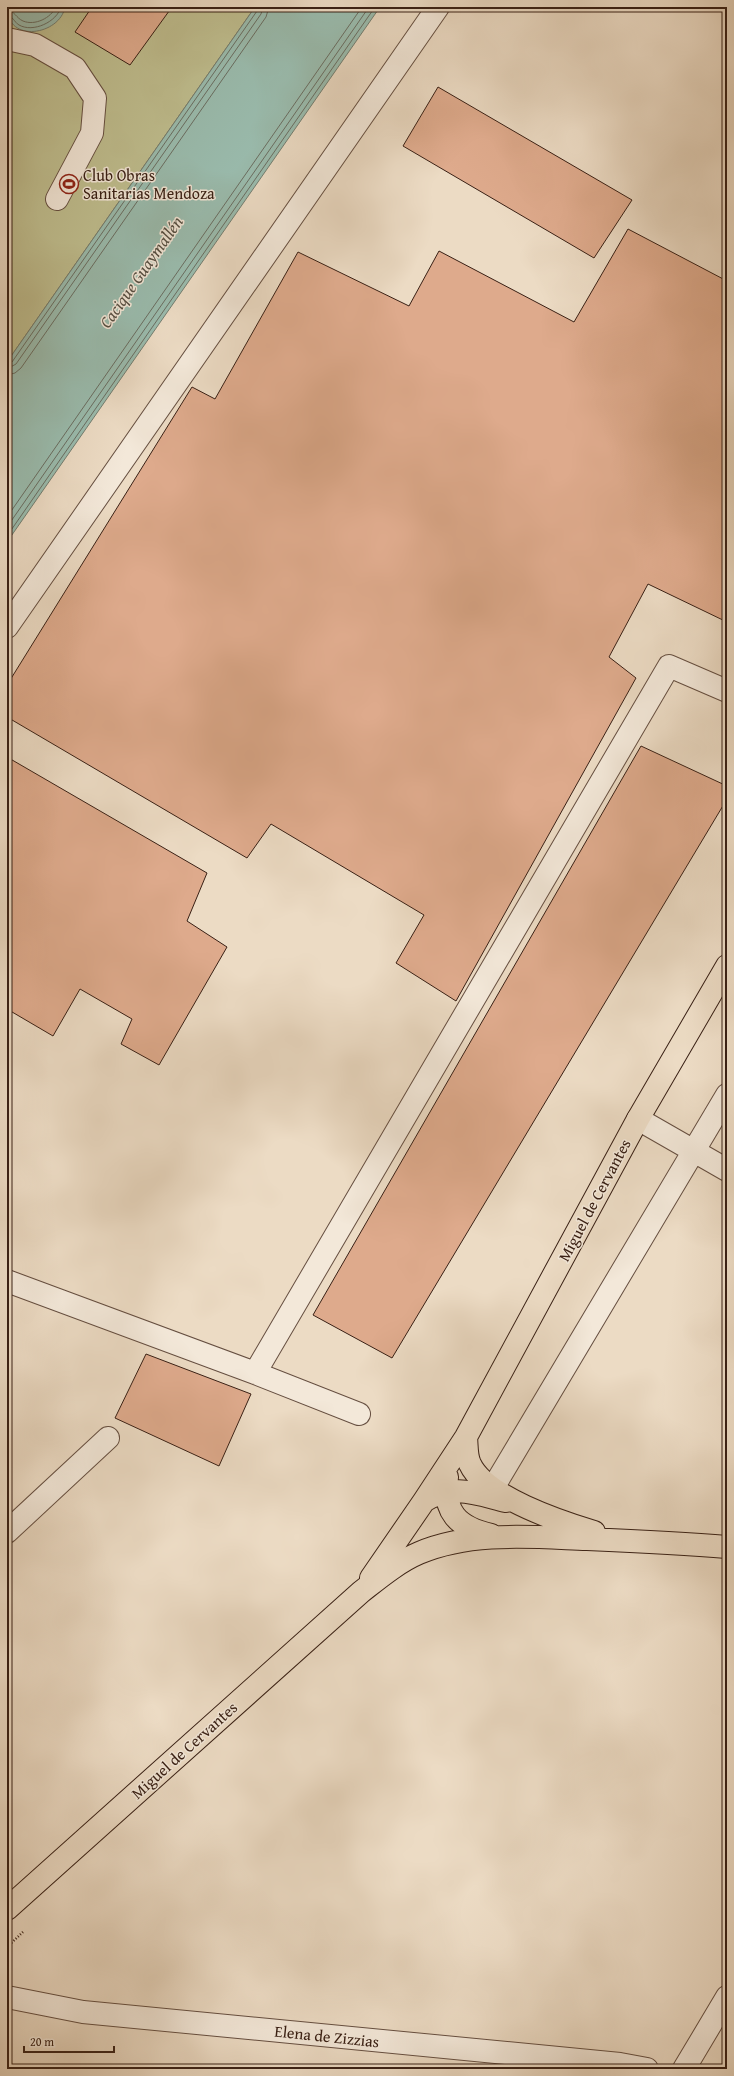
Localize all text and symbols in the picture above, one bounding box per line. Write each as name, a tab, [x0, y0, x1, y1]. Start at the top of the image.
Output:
place label: Club Obras Sanitarias Mendoza	[83, 163, 215, 205]
sports icon: Club Obras Sanitarias Mendoza	[58, 173, 80, 195]
water label: Cacique Guaymallén	[93, 210, 189, 333]
street label: Miguel de Cervantes	[552, 1134, 636, 1266]
street label: Miguel de Cervantes	[126, 1696, 242, 1804]
street label: Elena de Zizzias	[273, 2019, 381, 2053]
scale bar	[24, 2028, 114, 2054]
text: 20 m	[30, 2033, 54, 2050]

